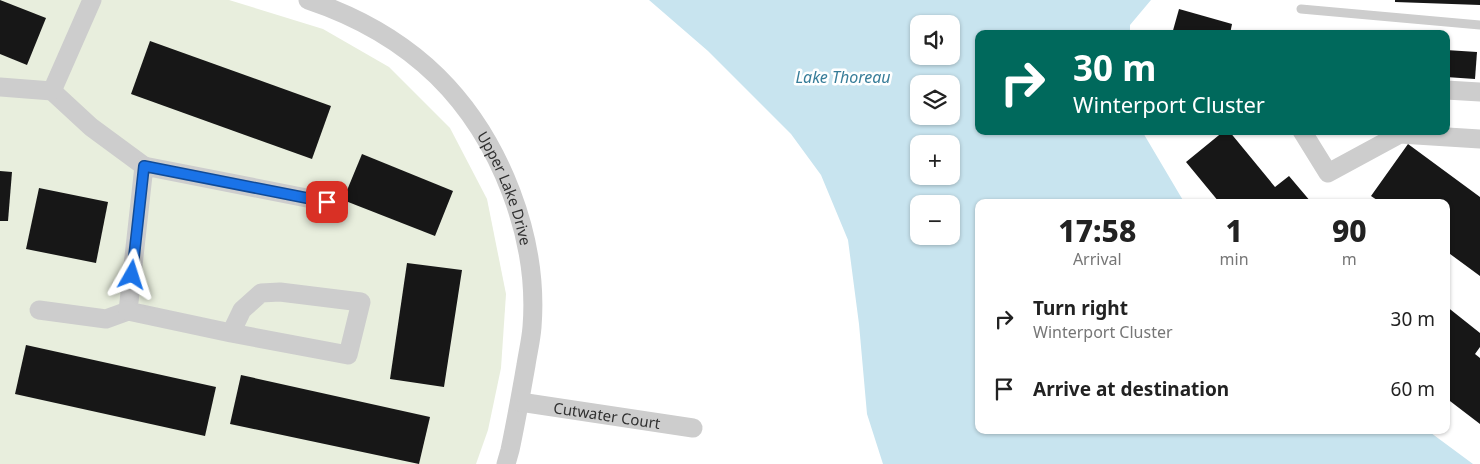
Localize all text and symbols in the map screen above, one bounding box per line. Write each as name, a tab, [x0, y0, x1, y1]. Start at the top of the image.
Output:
map controls	[910, 15, 960, 245]
button: sound	[910, 15, 960, 65]
text: 30 m	[1073, 44, 1156, 91]
icon: right	[990, 50, 1055, 115]
water label: Lake Thoreau	[795, 66, 891, 88]
button: layers	[910, 75, 960, 125]
text: Winterport Cluster	[1073, 89, 1265, 119]
street label: Upper Lake Drive	[473, 127, 536, 247]
button: +	[910, 135, 960, 185]
pin	[306, 181, 348, 223]
icon: arrive	[313, 188, 341, 216]
button: −	[910, 195, 960, 245]
text: 17:58	[1058, 210, 1136, 251]
text: 1	[1225, 210, 1243, 251]
text: 90	[1332, 210, 1367, 251]
position arrow	[105, 248, 157, 300]
text: Arrival	[1073, 248, 1122, 270]
text: min	[1220, 248, 1249, 270]
text: m	[1342, 248, 1357, 270]
text: Turn right	[1033, 295, 1128, 321]
icon: right	[990, 305, 1018, 333]
text: 30 m	[1391, 306, 1435, 332]
text: Winterport Cluster	[1033, 321, 1173, 343]
icon: arrive	[990, 375, 1018, 403]
text: Arrive at destination	[1033, 376, 1229, 402]
text: 60 m	[1391, 376, 1435, 402]
street label: Cutwater Court	[552, 397, 662, 433]

